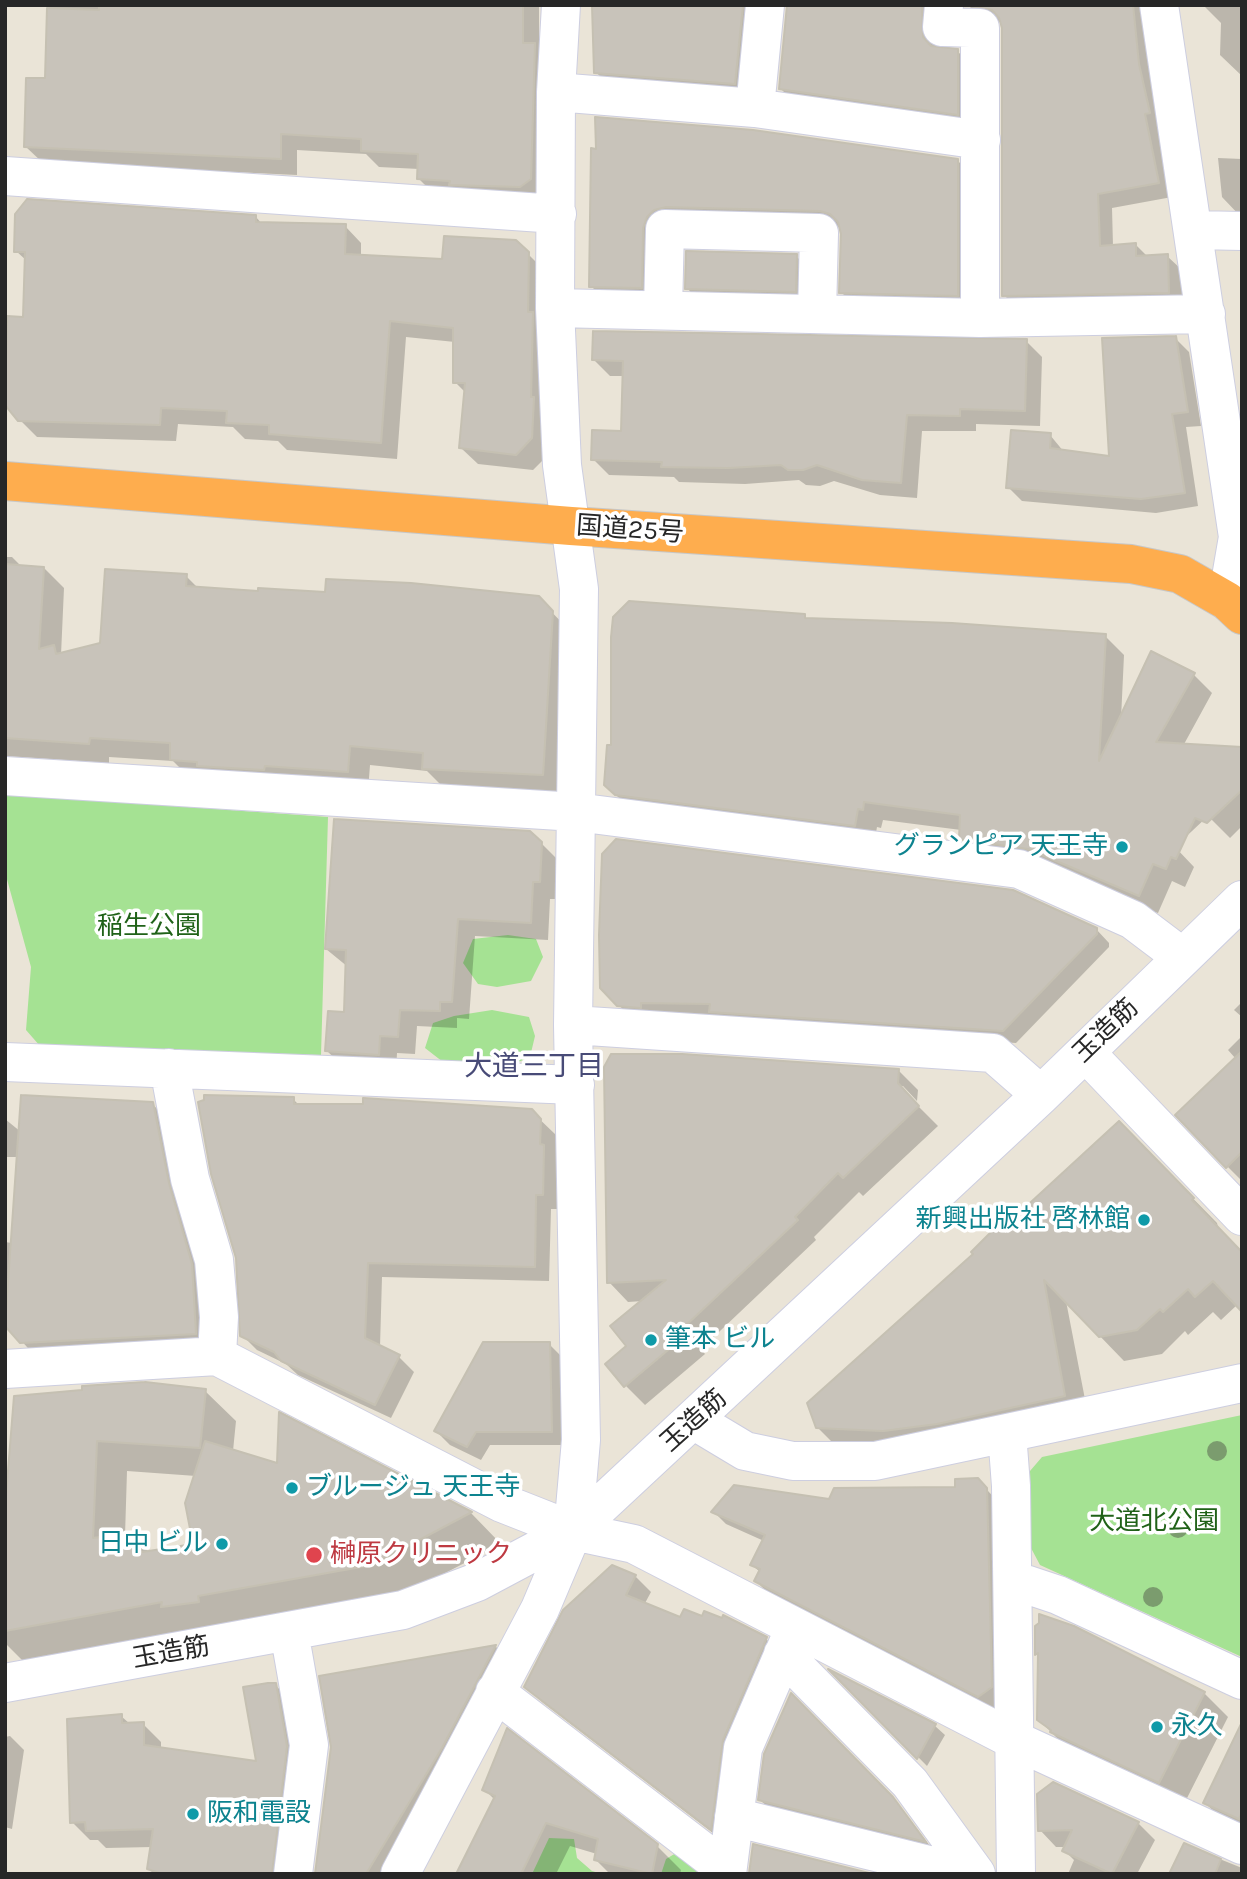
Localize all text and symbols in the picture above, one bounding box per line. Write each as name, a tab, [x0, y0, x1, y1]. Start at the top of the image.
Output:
street label: 国道25号	[575, 511, 685, 549]
place label: グランピア 天王寺	[894, 831, 1108, 863]
marker: グランピア 天王寺	[1114, 839, 1130, 855]
park label: 稲生公園	[97, 911, 201, 943]
street label: 玉造筋	[1067, 993, 1145, 1069]
district label: 大道三丁目	[464, 1050, 604, 1084]
place label: 新興出版社 啓林館	[916, 1204, 1130, 1236]
marker: 新興出版社 啓林館	[1136, 1212, 1152, 1228]
place label: 筆本 ビル	[665, 1324, 775, 1356]
marker: 筆本 ビル	[643, 1332, 659, 1348]
street label: 玉造筋	[655, 1383, 733, 1459]
place label: ブルージュ 天王寺	[306, 1472, 520, 1504]
marker: ブルージュ 天王寺	[284, 1480, 300, 1496]
park label: 大道北公園	[1089, 1506, 1219, 1538]
place label: 日中 ビル	[98, 1528, 208, 1560]
marker: 日中 ビル	[214, 1536, 230, 1552]
place label: 榊原クリニック	[330, 1539, 512, 1571]
marker: 榊原クリニック	[304, 1545, 324, 1565]
street label: 玉造筋	[130, 1631, 212, 1675]
place label: 永久	[1171, 1711, 1223, 1743]
marker: 永久	[1149, 1719, 1165, 1735]
place label: 阪和電設	[207, 1798, 311, 1830]
marker: 阪和電設	[185, 1806, 201, 1822]

